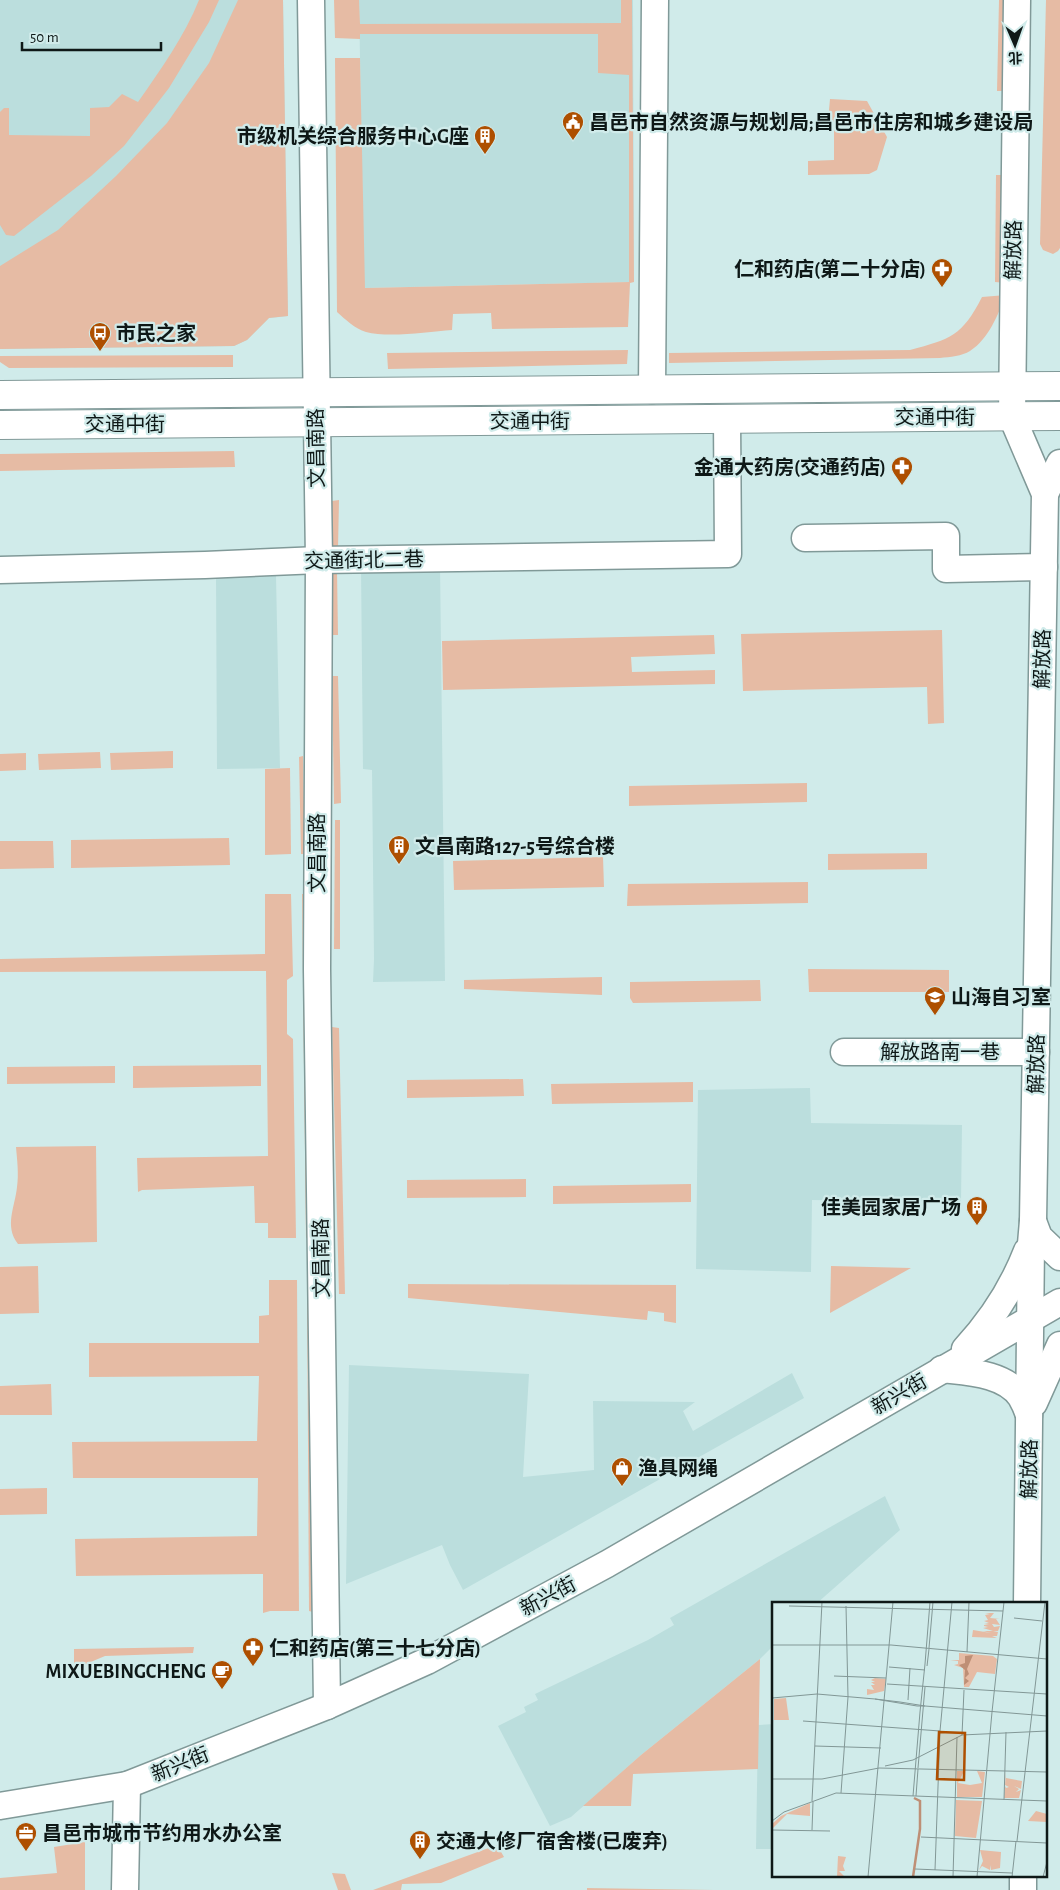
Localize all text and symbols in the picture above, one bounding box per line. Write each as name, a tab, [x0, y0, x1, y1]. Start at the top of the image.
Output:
scale bar	[22, 20, 161, 52]
north arrow	[990, 20, 1040, 70]
text: 50 m	[30, 30, 59, 45]
text: 北	[1008, 50, 1023, 65]
public building icon: 昌邑市自然资源与规划局;昌邑市住房和城乡建设局	[561, 110, 585, 141]
place label: 昌邑市自然资源与规划局;昌邑市住房和城乡建设局	[589, 111, 1034, 133]
building icon: 市级机关综合服务中心G座	[473, 124, 497, 155]
place label: 市级机关综合服务中心G座	[237, 125, 469, 147]
street label: 解放路	[1002, 220, 1025, 280]
pharmacy icon: 仁和药店(第二十分店)	[930, 257, 954, 288]
place label: 仁和药店(第二十分店)	[734, 258, 926, 280]
bus stop icon: 市民之家	[88, 321, 112, 352]
place label: 市民之家	[116, 322, 196, 344]
street label: 交通中街	[895, 407, 975, 428]
street label: 文昌南路	[305, 408, 328, 488]
street label: 交通中街	[490, 411, 570, 432]
street label: 交通中街	[85, 414, 165, 435]
pharmacy icon: 金通大药房(交通药店)	[890, 455, 914, 486]
place label: 金通大药房(交通药店)	[694, 456, 886, 478]
street label: 交通街北二巷	[304, 549, 424, 572]
street label: 解放路	[1031, 629, 1054, 689]
street label: 文昌南路	[307, 813, 328, 893]
building icon: 文昌南路127-5号综合楼	[387, 834, 411, 865]
place label: 文昌南路127-5号综合楼	[415, 835, 615, 857]
school or university icon: 山海自习室	[923, 985, 947, 1016]
place label: 山海自习室	[951, 986, 1051, 1008]
street label: 解放路	[1025, 1034, 1048, 1094]
street label: 解放路南一巷	[880, 1042, 1000, 1063]
building icon: 佳美园家居广场	[965, 1195, 989, 1226]
place label: 佳美园家居广场	[821, 1196, 961, 1218]
street label: 文昌南路	[310, 1218, 333, 1298]
street label: 新兴街	[868, 1369, 930, 1419]
street label: 解放路	[1018, 1439, 1041, 1499]
shop icon: 渔具网绳	[610, 1456, 634, 1487]
place label: 渔具网绳	[638, 1458, 718, 1479]
street label: 新兴街	[516, 1572, 580, 1620]
inset map	[772, 1602, 1048, 1878]
pharmacy icon: 仁和药店(第三十七分店)	[241, 1636, 265, 1667]
place label: 仁和药店(第三十七分店)	[269, 1637, 481, 1659]
cafe icon: MIXUEBINGCHENG	[210, 1659, 234, 1690]
place label: MIXUEBINGCHENG	[45, 1662, 206, 1682]
street label: 新兴街	[148, 1743, 212, 1785]
office icon: 昌邑市城市节约用水办公室	[14, 1821, 38, 1852]
place label: 昌邑市城市节约用水办公室	[42, 1822, 282, 1844]
building icon: 交通大修厂宿舍楼(已废弃)	[408, 1829, 432, 1860]
place label: 交通大修厂宿舍楼(已废弃)	[436, 1830, 668, 1852]

